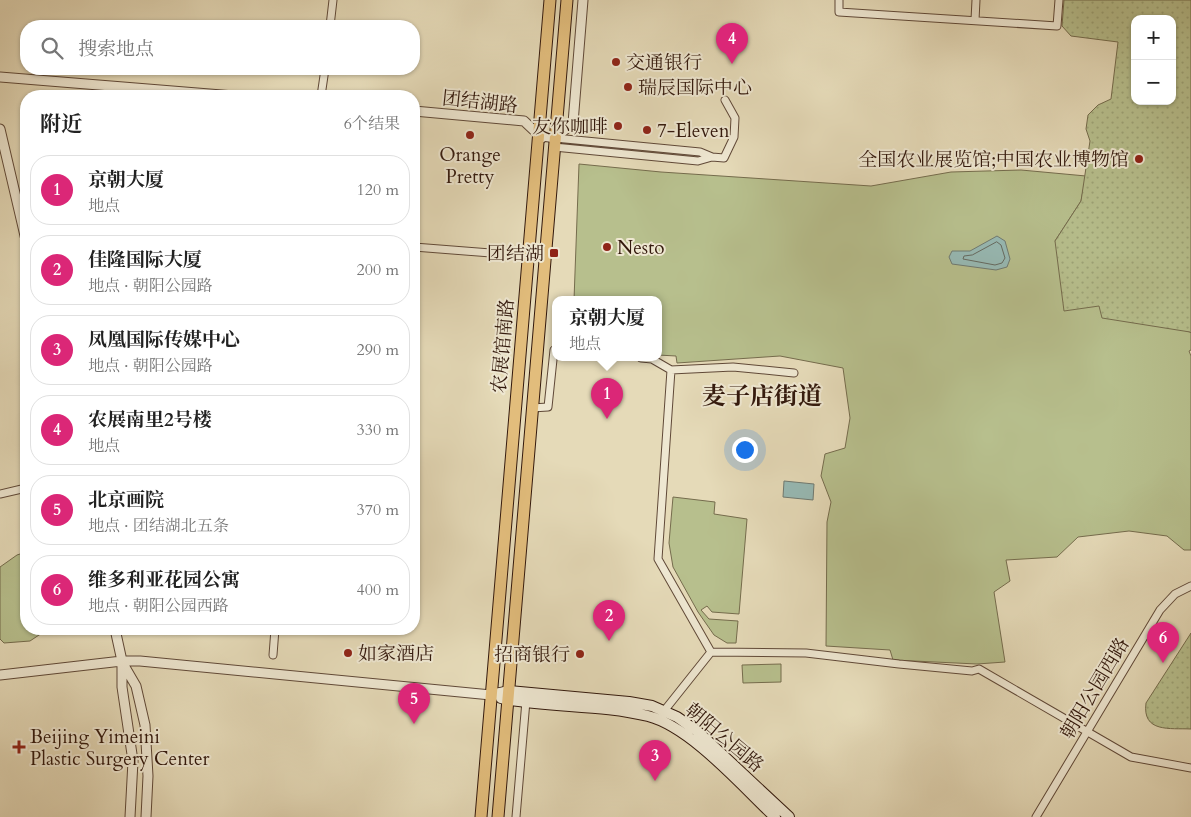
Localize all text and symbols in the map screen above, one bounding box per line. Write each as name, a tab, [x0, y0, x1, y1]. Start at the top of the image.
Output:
map controls	[1131, 15, 1176, 105]
button: +	[1131, 15, 1176, 60]
search box	[20, 20, 420, 75]
pin: 4	[716, 23, 748, 64]
icon: search	[38, 34, 66, 62]
text: 搜索地点	[78, 36, 154, 62]
place label: 交通银行	[626, 50, 702, 76]
marker: 交通银行	[610, 56, 622, 68]
button: −	[1131, 60, 1176, 105]
place label: 瑞辰国际中心	[638, 75, 752, 101]
marker: 瑞辰国际中心	[622, 81, 634, 93]
street label: 团结湖路	[441, 85, 519, 119]
text: 附近	[40, 110, 82, 139]
text: 6个结果	[344, 113, 400, 135]
place label: 友你咖啡	[532, 114, 608, 140]
place label: 7-Eleven	[657, 118, 730, 144]
marker: 友你咖啡	[612, 120, 624, 132]
marker: 7-Eleven	[641, 124, 653, 136]
marker: Orange Pretty	[464, 129, 476, 141]
place label: Orange Pretty	[439, 142, 501, 190]
place label: 全国农业展览馆;中国农业博物馆	[858, 147, 1129, 173]
marker: 全国农业展览馆;中国农业博物馆	[1133, 153, 1145, 165]
text: 京朝大厦	[88, 167, 164, 193]
text: 1	[53, 179, 61, 201]
text: 120 m	[357, 179, 399, 201]
text: 地点	[88, 195, 120, 217]
place label: Nesto	[617, 235, 664, 261]
place label: 团结湖	[487, 241, 544, 267]
marker: Nesto	[601, 241, 613, 253]
text: 佳隆国际大厦	[88, 247, 202, 273]
marker: 团结湖	[548, 247, 560, 259]
text: 2	[53, 259, 61, 281]
text: 200 m	[357, 259, 399, 281]
text: 地点 · 朝阳公园路	[88, 275, 213, 297]
popup	[552, 296, 662, 361]
street label: 农展馆南路	[486, 298, 520, 395]
text: 京朝大厦	[569, 305, 645, 331]
text: 凤凰国际传媒中心	[88, 327, 240, 353]
text: 地点	[569, 333, 601, 355]
text: 3	[53, 339, 61, 361]
text: 290 m	[357, 339, 399, 361]
text: 地点 · 朝阳公园路	[88, 355, 213, 377]
pin: 1	[591, 378, 623, 419]
district label: 麦子店街道	[702, 380, 822, 413]
text: 农展南里2号楼	[88, 407, 212, 433]
text: 4	[53, 419, 61, 441]
text: 330 m	[357, 419, 399, 441]
text: 地点	[88, 435, 120, 457]
your location	[732, 437, 758, 463]
text: 北京画院	[88, 487, 164, 513]
text: 5	[53, 499, 61, 521]
text: 370 m	[357, 499, 399, 521]
text: 地点 · 团结湖北五条	[88, 515, 229, 537]
text: 维多利亚花园公寓	[88, 567, 240, 593]
text: 6	[53, 579, 61, 601]
text: 400 m	[357, 579, 399, 601]
text: 地点 · 朝阳公园西路	[88, 595, 229, 617]
pin: 2	[593, 600, 625, 641]
pin: 6	[1147, 622, 1179, 663]
street label: 朝阳公园西路	[1054, 633, 1135, 744]
place label: 如家酒店	[358, 641, 434, 667]
place label: 招商银行	[494, 642, 570, 668]
marker: 如家酒店	[342, 647, 354, 659]
marker: 招商银行	[574, 648, 586, 660]
pin: 5	[398, 683, 430, 724]
street label: 朝阳公园路	[680, 697, 769, 778]
place label: Beijing Yimeini Plastic Surgery Center	[30, 724, 210, 772]
marker: Beijing Yimeini Plastic Surgery Center	[12, 740, 26, 754]
pin: 3	[639, 740, 671, 781]

